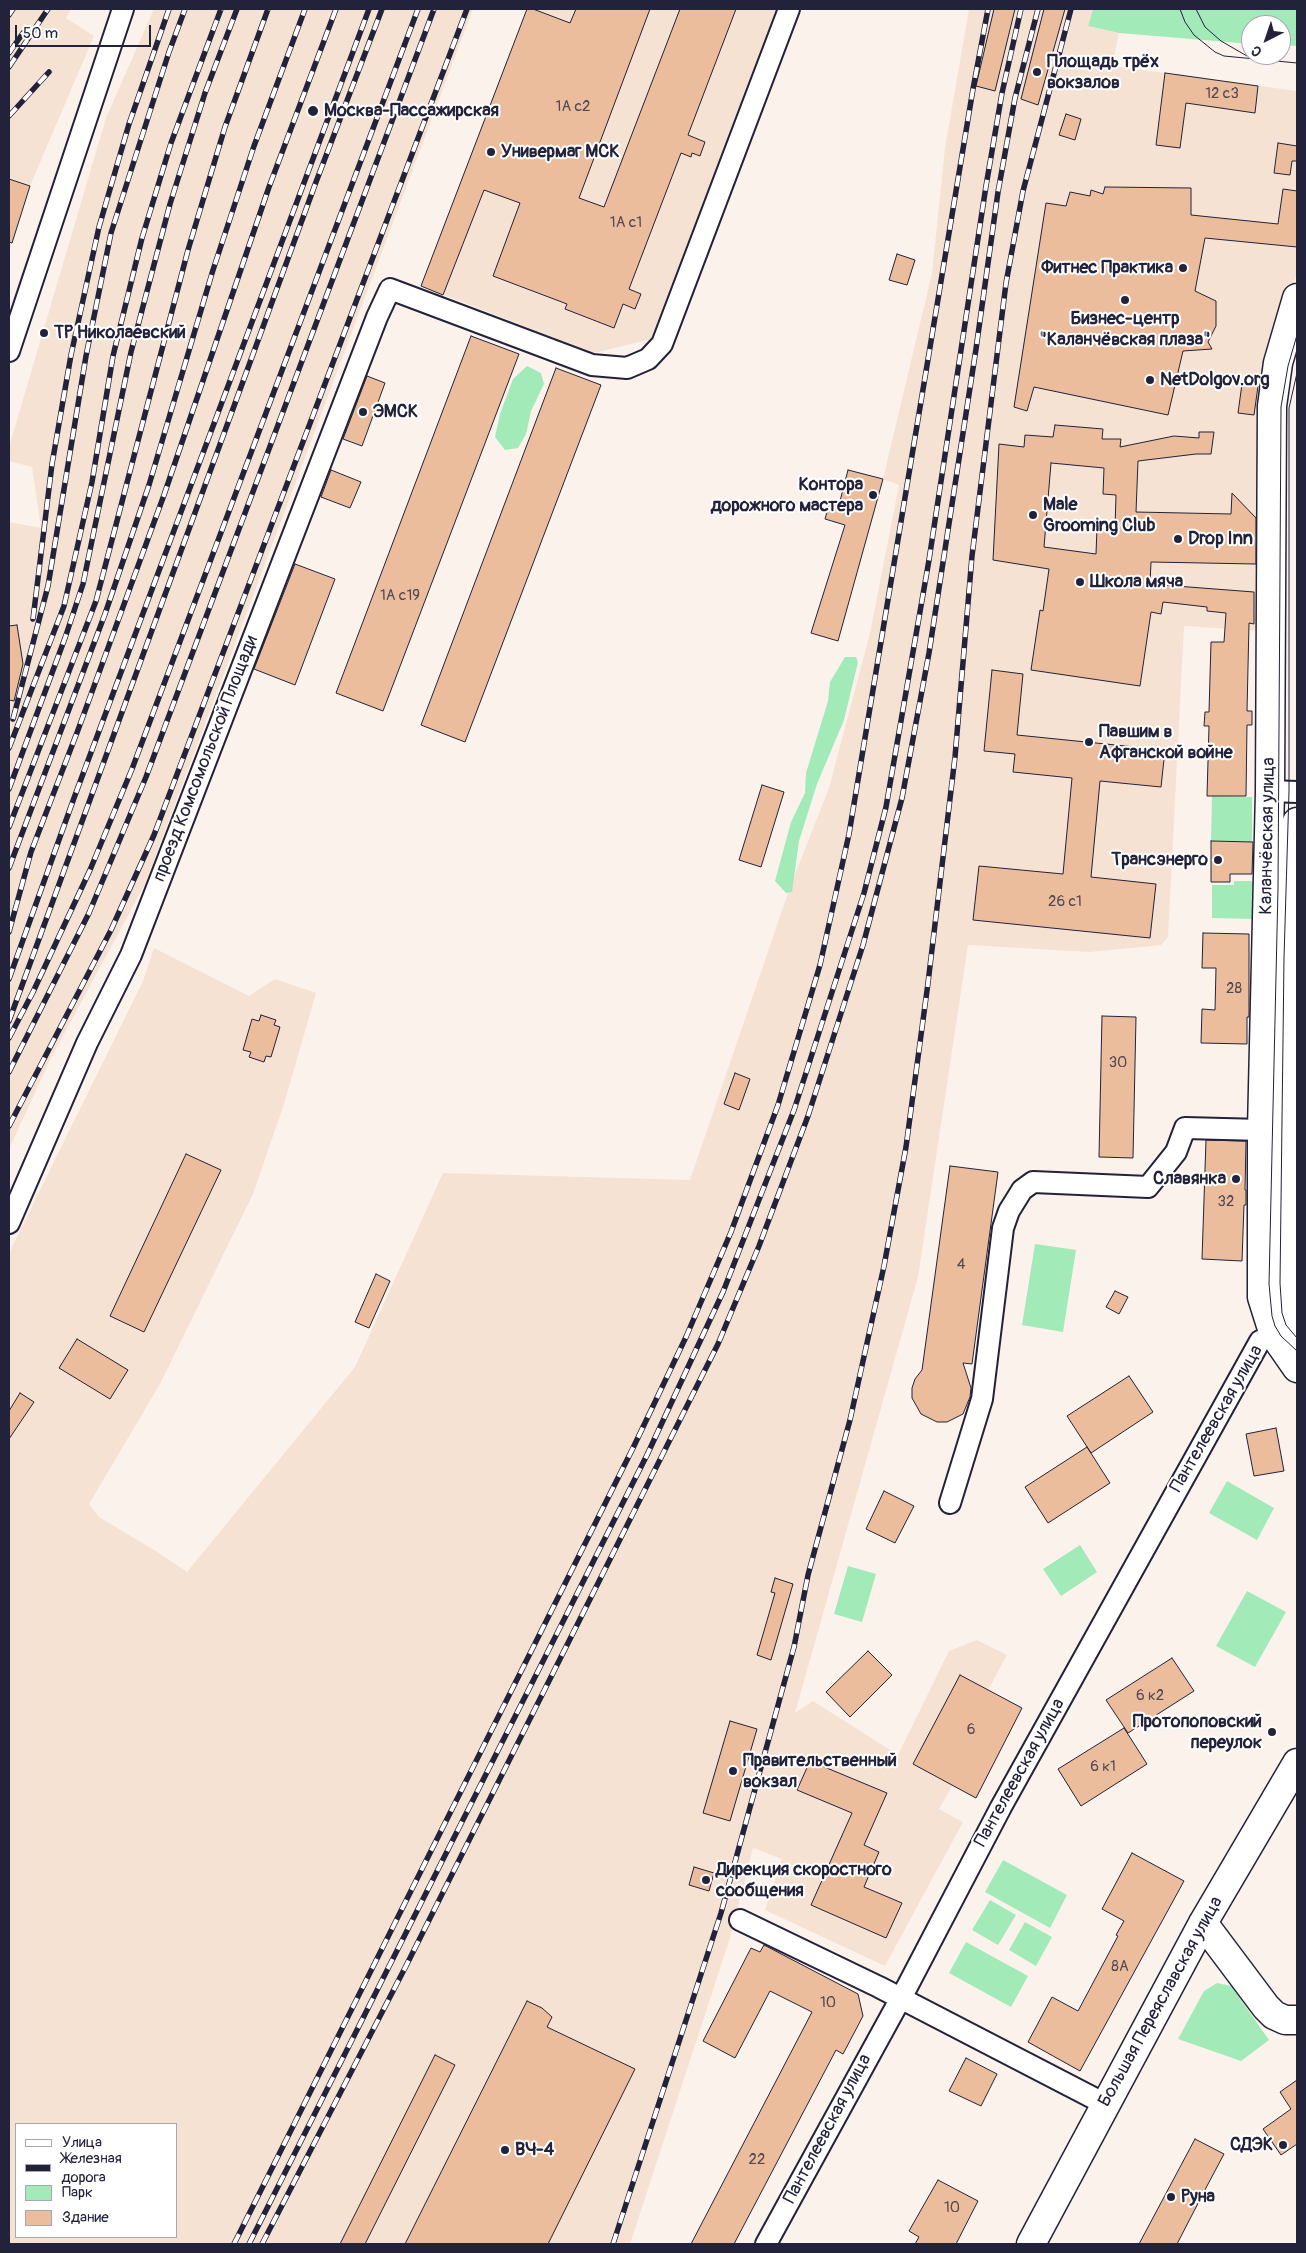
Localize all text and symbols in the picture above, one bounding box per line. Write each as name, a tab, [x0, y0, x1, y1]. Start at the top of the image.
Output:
scale bar	[18, 15, 154, 47]
north arrow	[1241, 15, 1291, 65]
text: 50 m	[23, 24, 58, 43]
text: С	[1248, 42, 1265, 60]
place label: Площадь трёх вокзалов	[1047, 51, 1159, 94]
marker: Площадь трёх вокзалов	[1031, 66, 1043, 78]
house number: 12 с3	[1205, 85, 1239, 103]
house number: 1А с2	[556, 98, 590, 116]
place label: Москва-Пассажирская	[324, 100, 499, 122]
marker: Москва-Пассажирская	[306, 104, 320, 118]
place label: Универмаг МСК	[501, 141, 620, 163]
marker: Универмаг МСК	[485, 146, 497, 158]
house number: 1А с1	[610, 214, 642, 232]
place label: Фитнес Практика	[1041, 257, 1173, 279]
marker: Фитнес Практика	[1177, 262, 1189, 274]
marker: Бизнес-центр "Каланчёвская плаза"	[1119, 294, 1131, 306]
place label: Бизнес-центр "Каланчёвская плаза"	[1039, 308, 1211, 350]
place label: ТР Николаевский	[54, 322, 186, 344]
marker: ТР Николаевский	[38, 327, 50, 339]
place label: NetDolgov.org	[1160, 369, 1269, 391]
marker: NetDolgov.org	[1144, 374, 1156, 386]
place label: ЭМСК	[373, 401, 418, 423]
marker: ЭМСК	[357, 406, 369, 418]
place label: Контора дорожного мастера	[711, 474, 863, 516]
marker: Контора дорожного мастера	[867, 489, 879, 501]
place label: Male Grooming Club	[1043, 494, 1155, 536]
marker: Male Grooming Club	[1027, 509, 1039, 521]
place label: Drop Inn	[1188, 528, 1253, 550]
marker: Drop Inn	[1172, 533, 1184, 545]
place label: Школа мяча	[1090, 571, 1183, 593]
marker: Школа мяча	[1074, 576, 1086, 588]
house number: 1А с19	[380, 587, 420, 605]
street label: проезд Комсомольской Площади	[149, 633, 263, 885]
place label: Павшим в Афганской войне	[1099, 721, 1233, 764]
marker: Павшим в Афганской войне	[1083, 736, 1095, 748]
street label: Каланчёвская улица	[1256, 757, 1280, 915]
place label: Трансэнерго	[1111, 849, 1208, 871]
marker: Трансэнерго	[1212, 854, 1224, 866]
house number: 26 с1	[1048, 893, 1082, 911]
house number: 28	[1226, 980, 1242, 998]
house number: 30	[1109, 1054, 1127, 1072]
place label: Славянка	[1153, 1168, 1226, 1190]
marker: Славянка	[1230, 1173, 1242, 1185]
house number: 32	[1218, 1193, 1234, 1211]
house number: 4	[957, 1256, 965, 1274]
street label: Пантелеевская улица	[1166, 1342, 1268, 1496]
house number: 6 к2	[1136, 1687, 1164, 1705]
street label: Пантелеевская улица	[970, 1695, 1070, 1851]
place label: Протопоповский переулок	[1133, 1711, 1262, 1754]
house number: 6	[967, 1721, 975, 1739]
marker: Протопоповский переулок	[1266, 1726, 1278, 1738]
place label: Правительственный вокзал	[743, 1750, 897, 1792]
house number: 6 к1	[1090, 1758, 1116, 1776]
marker: Правительственный вокзал	[727, 1765, 739, 1777]
place label: Дирекция скоростного сообщения	[716, 1859, 892, 1902]
marker: Дирекция скоростного сообщения	[700, 1874, 712, 1886]
street label: Большая Переяславская улица	[1094, 1893, 1228, 2111]
house number: 8А	[1111, 1958, 1129, 1976]
house number: 10	[820, 1994, 836, 2012]
street label: Пантелеевская улица	[779, 2051, 877, 2207]
legend	[15, 2123, 178, 2238]
text: Улица	[62, 2133, 102, 2152]
place label: СДЭК	[1230, 2134, 1273, 2156]
place label: ВЧ-4	[515, 2139, 554, 2161]
marker: СДЭК	[1277, 2139, 1289, 2151]
marker: ВЧ-4	[499, 2144, 511, 2156]
text: Железная дорога	[61, 2149, 122, 2187]
house number: 22	[749, 2151, 765, 2169]
text: Парк	[62, 2183, 93, 2202]
place label: Руна	[1181, 2186, 1215, 2208]
marker: Руна	[1165, 2191, 1177, 2203]
house number: 10	[944, 2199, 960, 2217]
text: Здание	[62, 2208, 109, 2227]

